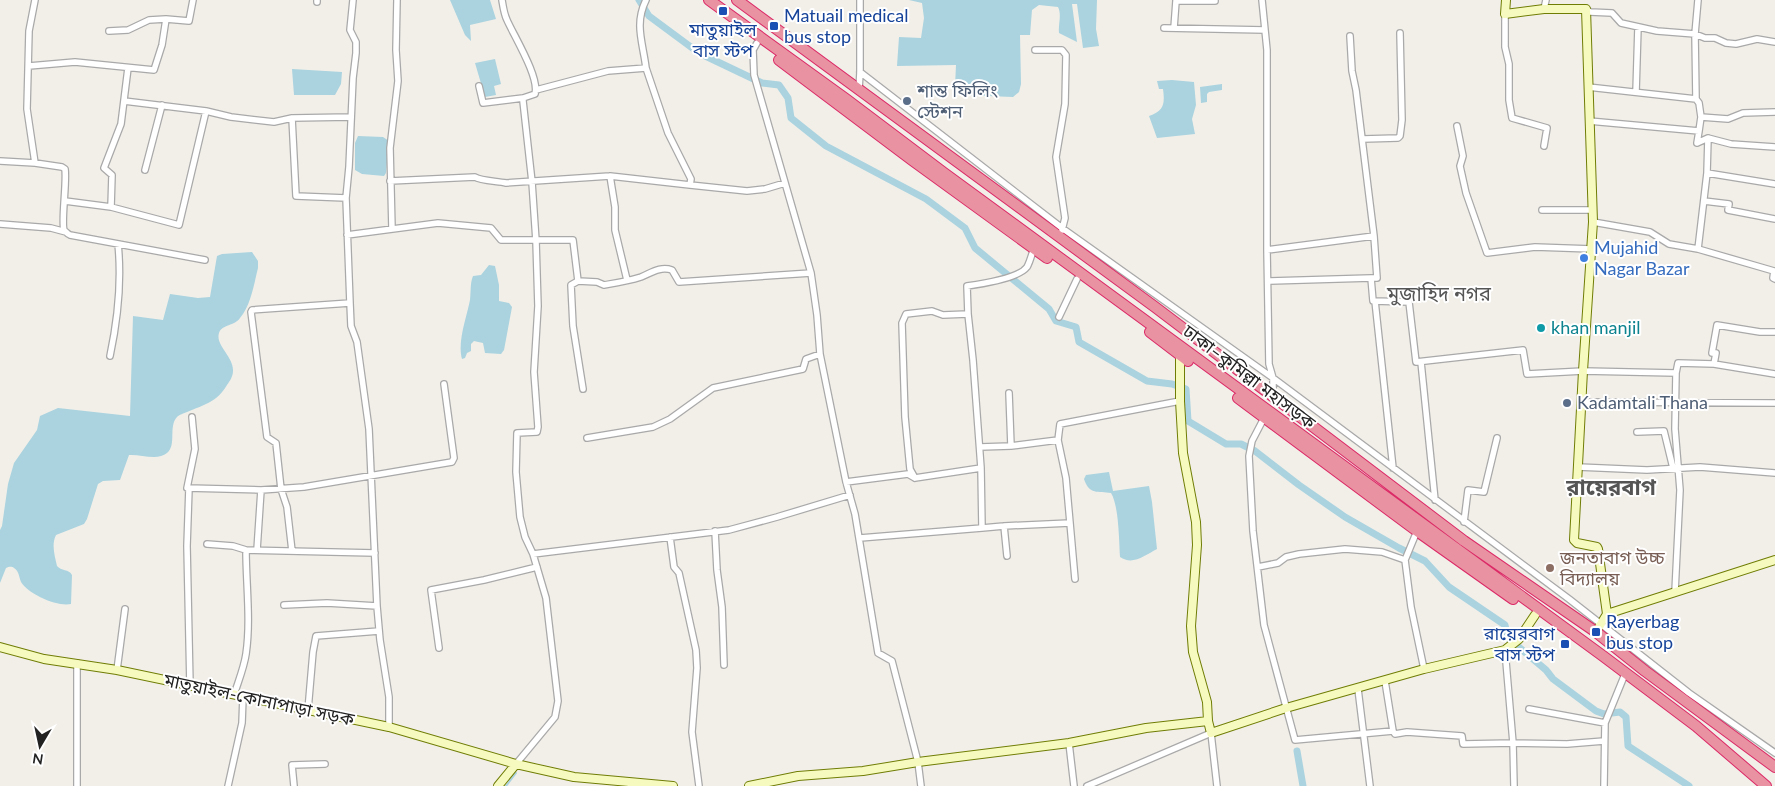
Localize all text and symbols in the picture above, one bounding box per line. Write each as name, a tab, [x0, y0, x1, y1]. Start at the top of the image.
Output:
place label: Matuail medical bus stop	[784, 4, 908, 47]
marker: মাতুয়াইল বাস স্টপ	[717, 5, 729, 17]
place label: মাতুয়াইল বাস স্টপ	[688, 18, 758, 61]
marker: Matuail medical bus stop	[768, 20, 780, 32]
place label: শান্ত ফিলিং স্টেশন	[916, 79, 998, 122]
marker: শান্ত ফিলিং স্টেশন	[901, 95, 913, 107]
place label: Mujahid Nagar Bazar	[1594, 236, 1690, 279]
marker: Mujahid Nagar Bazar	[1578, 252, 1590, 264]
district label: মুজাহিদ নগর	[1386, 281, 1492, 306]
place label: khan manjil	[1551, 316, 1640, 338]
street label: ঢাকা–কুমিল্লা মহাসড়ক	[1178, 319, 1321, 434]
marker: khan manjil	[1535, 322, 1547, 334]
place label: Kadamtali Thana	[1577, 391, 1708, 413]
marker: Kadamtali Thana	[1561, 397, 1573, 409]
district label: রায়েরবাগ	[1565, 473, 1657, 500]
place label: জনতাবাগ উচ্চ বিদ্যালয়	[1559, 546, 1665, 589]
marker: জনতাবাগ উচ্চ বিদ্যালয়	[1544, 562, 1556, 574]
place label: Rayerbag bus stop	[1606, 610, 1679, 653]
place label: রায়েরবাগ বাস স্টপ	[1483, 622, 1556, 665]
marker: Rayerbag bus stop	[1590, 626, 1602, 638]
marker: রায়েরবাগ বাস স্টপ	[1559, 638, 1571, 650]
street label: মাতুয়াইল-কোনাপাড়া সড়ক	[161, 668, 357, 731]
north arrow	[15, 721, 65, 771]
text: N	[31, 750, 45, 769]

